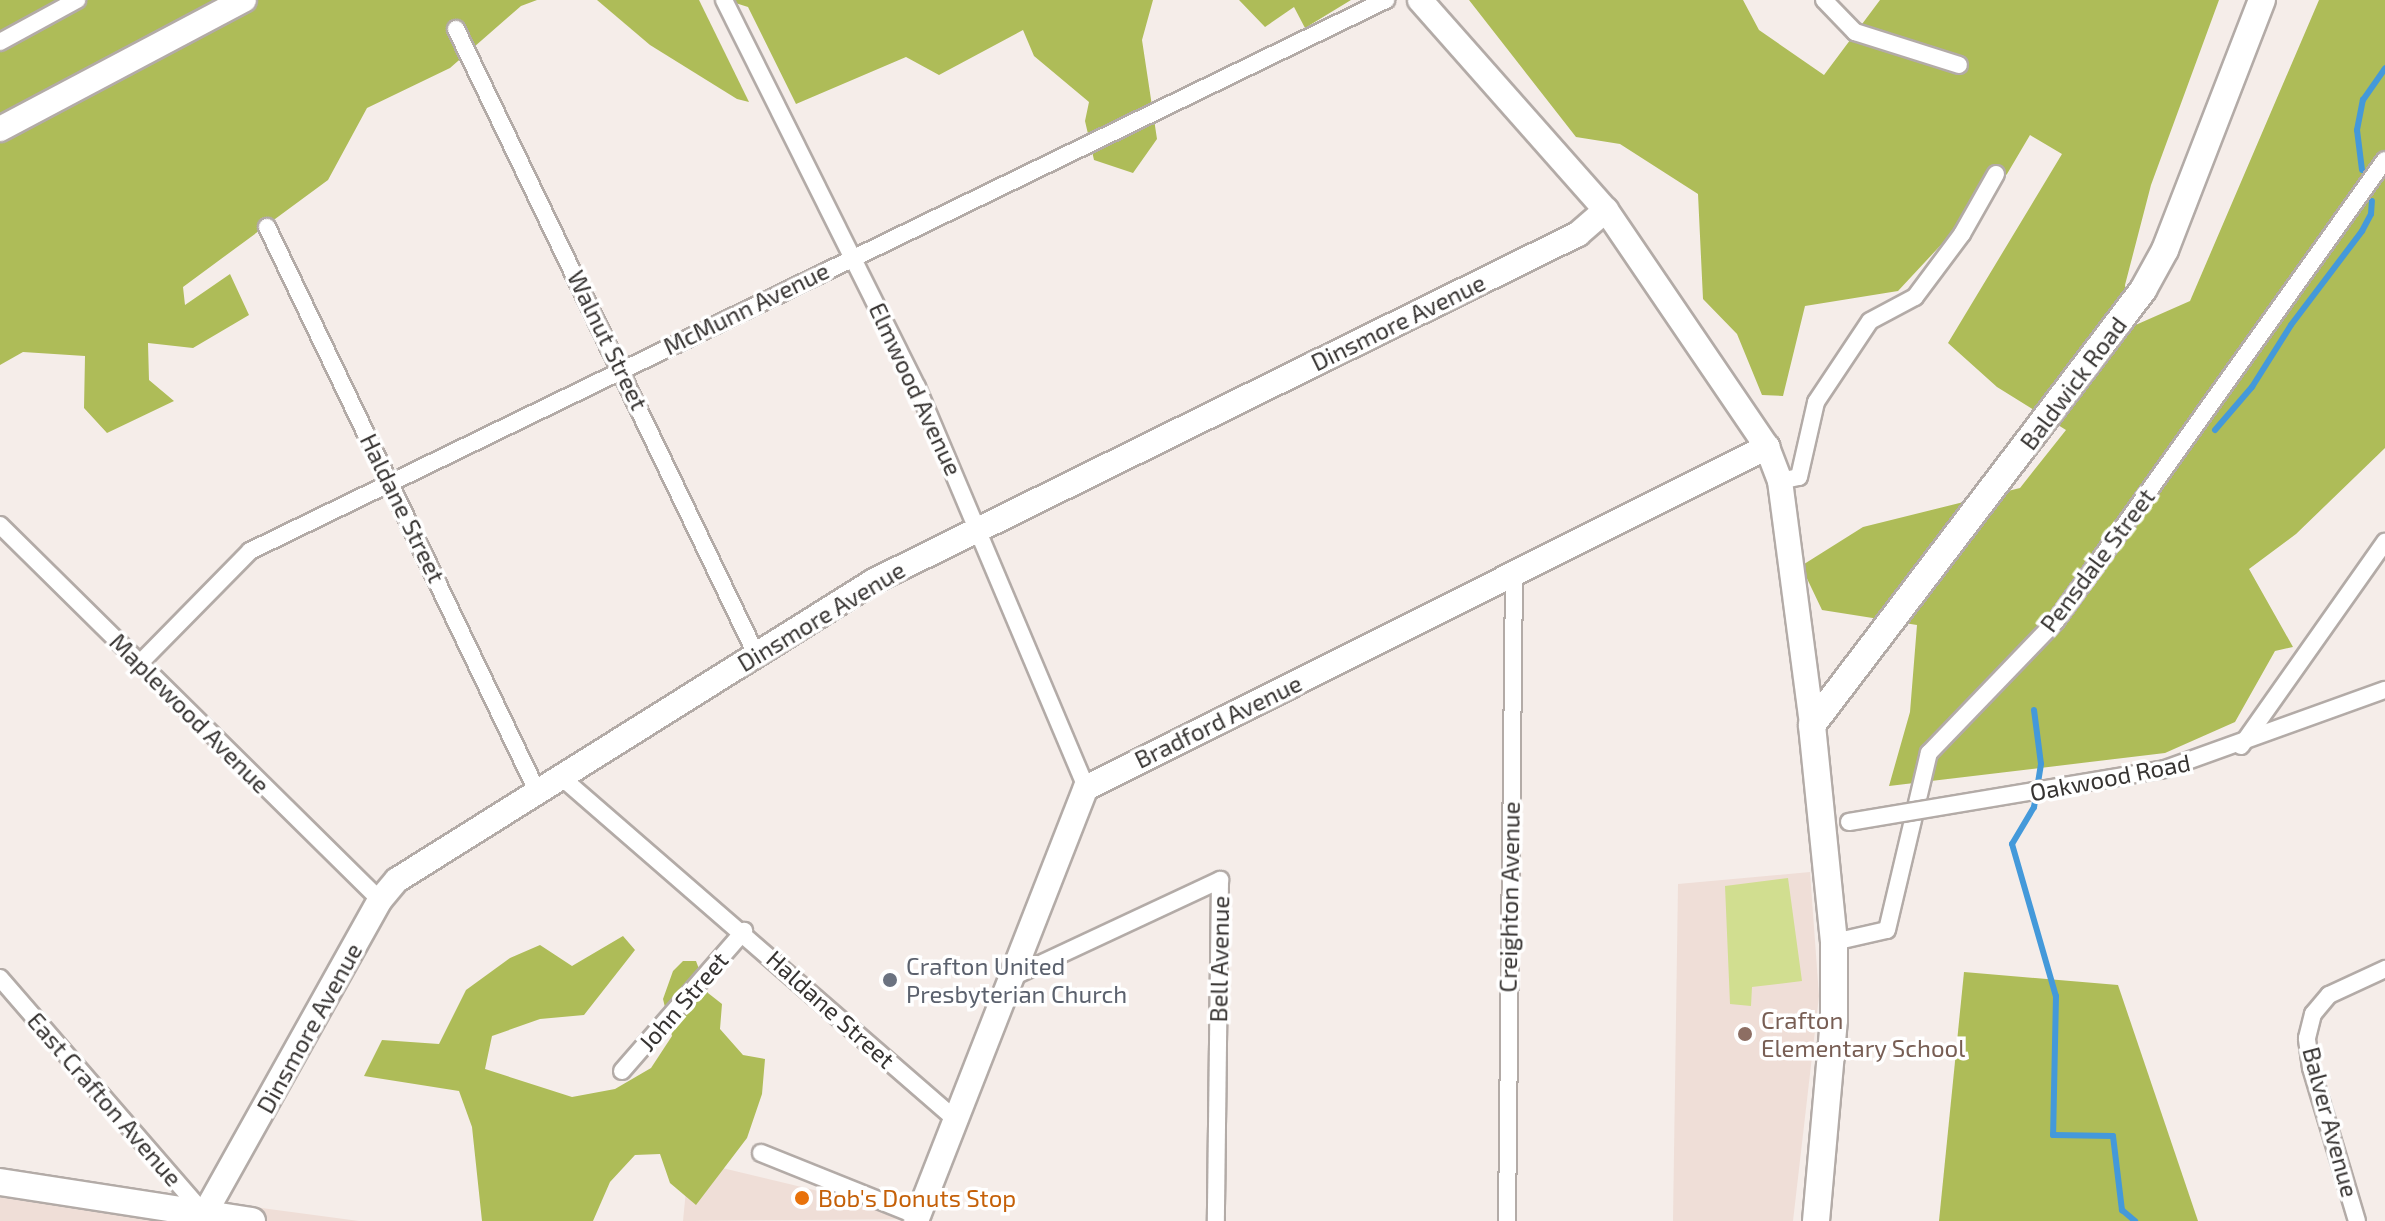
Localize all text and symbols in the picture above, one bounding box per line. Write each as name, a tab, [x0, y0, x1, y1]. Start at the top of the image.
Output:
street label: McMunn Avenue	[658, 255, 834, 361]
street label: Walnut Street	[562, 266, 654, 414]
street label: Dinsmore Avenue	[1306, 267, 1490, 377]
street label: Elmwood Avenue	[863, 298, 969, 480]
street label: Baldwick Road	[2014, 311, 2132, 455]
street label: Haldane Street	[355, 429, 451, 587]
street label: Pensdale Street	[2034, 483, 2160, 637]
street label: Dinsmore Avenue	[732, 555, 910, 677]
street label: Maplewood Avenue	[104, 627, 276, 799]
street label: Bradford Avenue	[1129, 668, 1307, 774]
street label: Oakwood Road	[2027, 747, 2193, 807]
street label: Creighton Avenue	[1493, 801, 1525, 993]
street label: Bell Avenue	[1203, 895, 1235, 1023]
street label: Dinsmore Avenue	[250, 938, 368, 1118]
street label: Haldane Street	[761, 944, 901, 1074]
street label: John Street	[632, 946, 734, 1056]
place label: Crafton United Presbyterian Church	[906, 952, 1127, 1008]
marker: Crafton United Presbyterian Church	[881, 971, 899, 989]
street label: East Crafton Avenue	[22, 1006, 188, 1192]
place label: Crafton Elementary School	[1761, 1006, 1966, 1062]
marker: Crafton Elementary School	[1736, 1025, 1754, 1043]
street label: Balver Avenue	[2297, 1043, 2365, 1201]
place label: Bob's Donuts Stop	[818, 1184, 1016, 1212]
marker: Bob's Donuts Stop	[793, 1189, 811, 1207]

